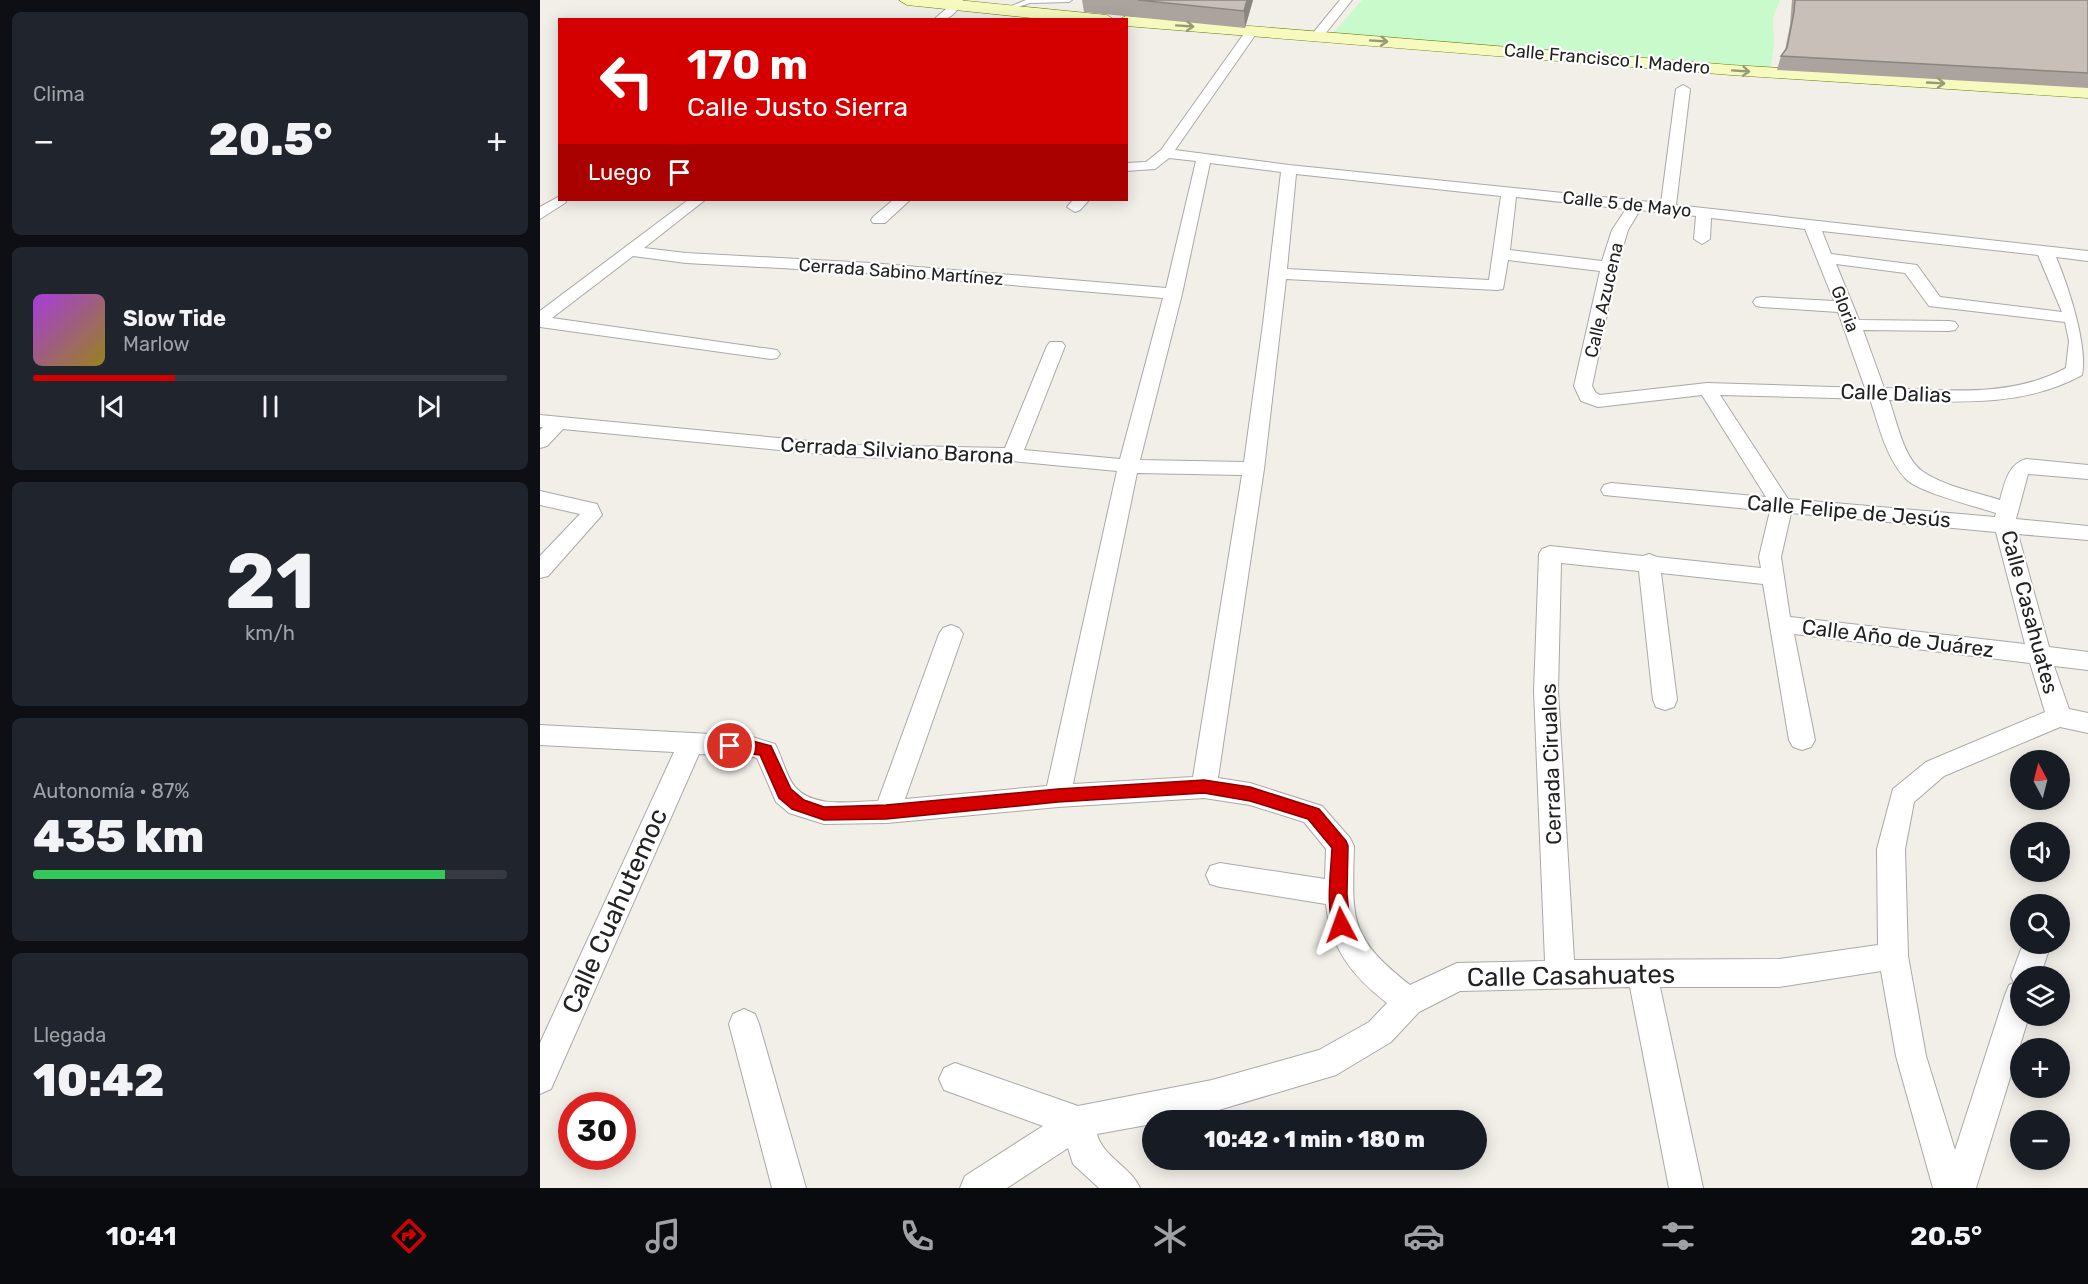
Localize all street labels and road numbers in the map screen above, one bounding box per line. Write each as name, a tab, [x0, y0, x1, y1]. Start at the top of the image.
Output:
street label: Calle Francisco I. Madero	[1503, 39, 1711, 79]
street label: Calle 5 de Mayo	[1561, 186, 1693, 222]
street label: Calle Azucena	[1580, 240, 1628, 360]
street label: Cerrada Sabino Martínez	[798, 254, 1004, 290]
street label: Gloria	[1826, 283, 1864, 335]
street label: Calle Dalias	[1840, 379, 1952, 407]
street label: Cerrada Silviano Barona	[780, 431, 1014, 469]
street label: Calle Felipe de Jesús	[1746, 490, 1952, 532]
street label: Calle Casahuates	[1996, 528, 2064, 696]
street label: Calle Año de Juárez	[1801, 614, 1995, 662]
street label: Cerrada Cirualos	[1536, 683, 1566, 845]
street label: Calle Cuahutemoc	[556, 804, 674, 1018]
street label: Calle Casahuates	[1467, 959, 1675, 993]

